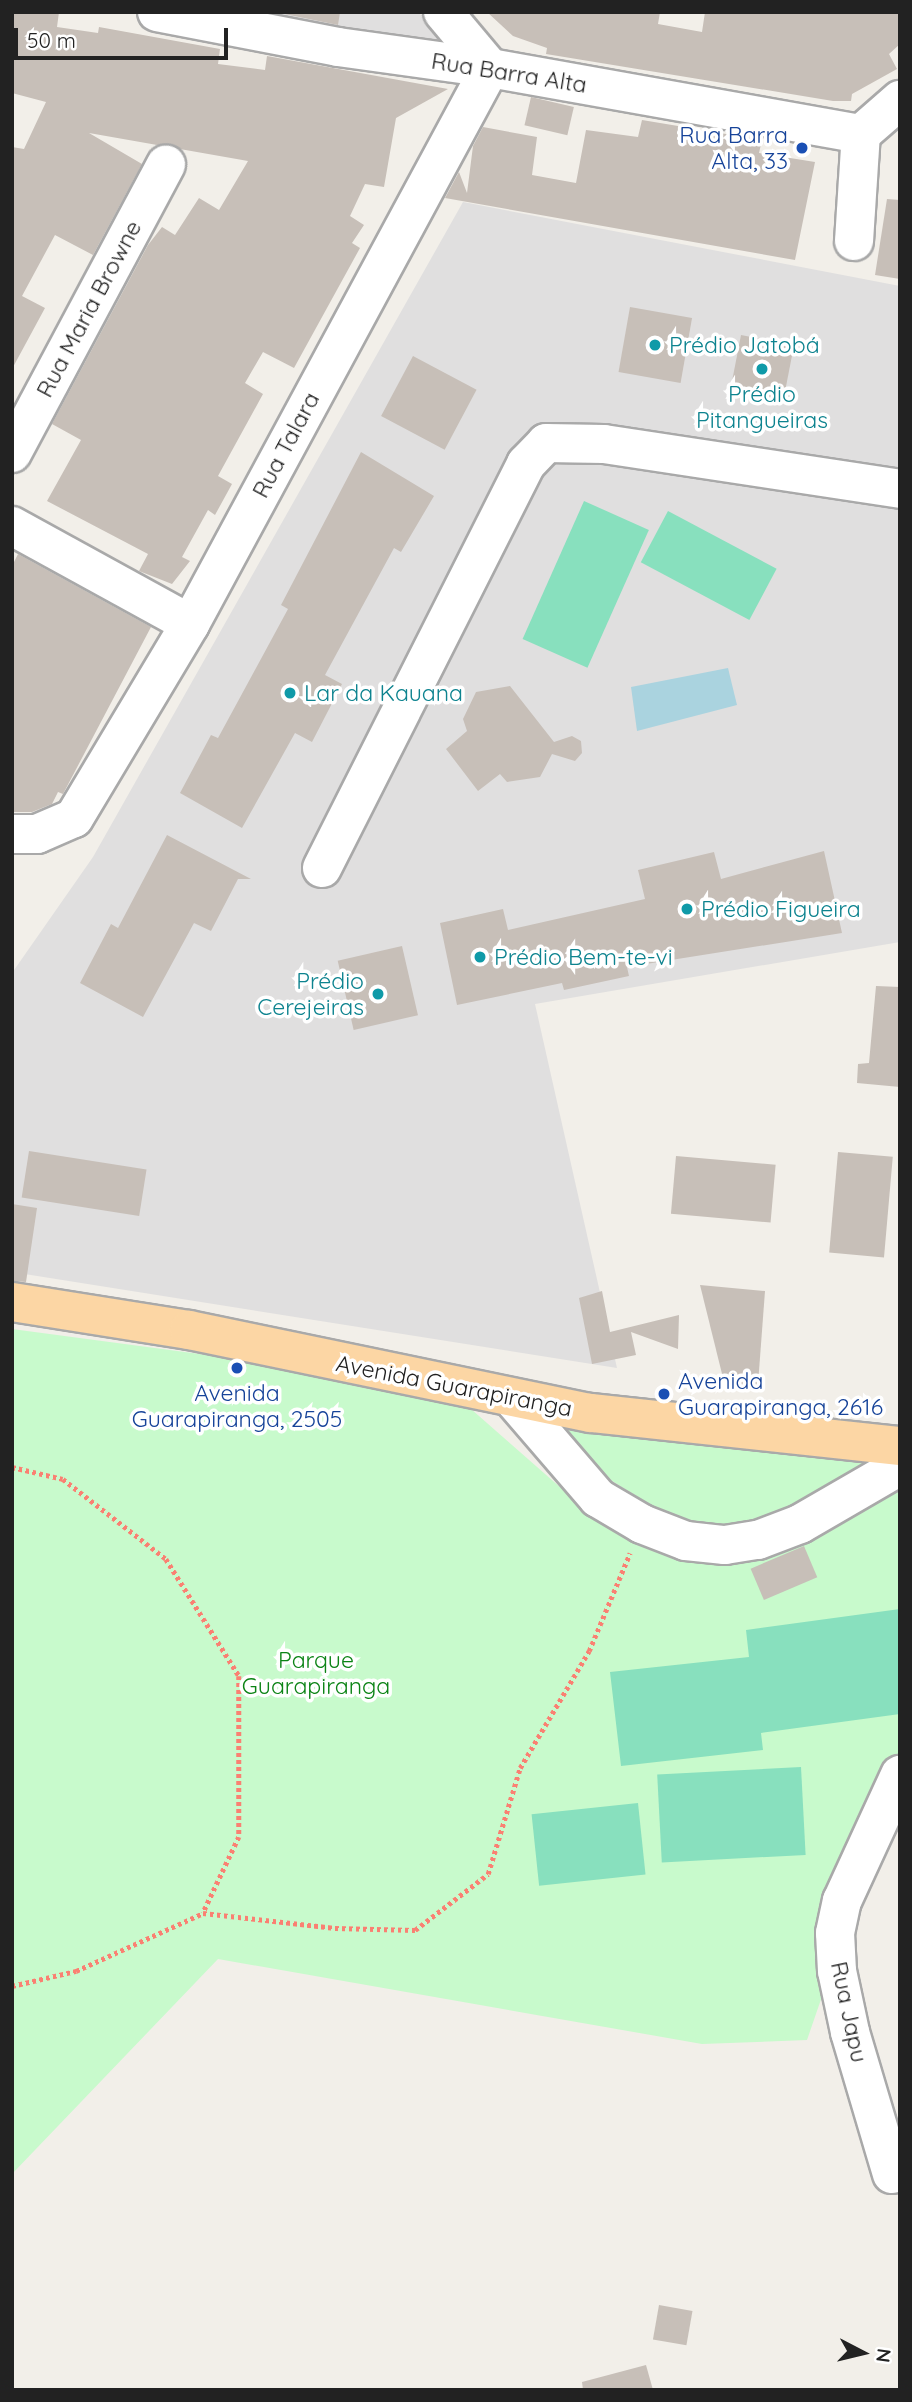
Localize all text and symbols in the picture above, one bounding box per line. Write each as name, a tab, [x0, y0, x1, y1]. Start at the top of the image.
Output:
scale bar	[18, 14, 231, 58]
text: 50 m	[27, 27, 76, 53]
street label: Rua Barra Alta	[429, 47, 589, 99]
place label: Rua Barra Alta, 33	[679, 121, 788, 175]
marker: Rua Barra Alta, 33	[794, 140, 810, 156]
street label: Rua Maria Browne	[31, 216, 147, 402]
place label: Prédio Jatobá	[669, 331, 820, 359]
marker: Prédio Jatobá	[647, 337, 663, 353]
marker: Prédio Pitangueiras	[754, 361, 770, 377]
place label: Prédio Pitangueiras	[696, 380, 828, 434]
street label: Rua Talara	[247, 387, 325, 503]
place label: Lar da Kauana	[304, 679, 463, 707]
marker: Lar da Kauana	[282, 685, 298, 701]
place label: Prédio Figueira	[701, 895, 861, 923]
marker: Prédio Figueira	[679, 901, 695, 917]
place label: Prédio Bem-te-vi	[494, 943, 673, 971]
marker: Prédio Bem-te-vi	[472, 949, 488, 965]
place label: Prédio Cerejeiras	[257, 967, 364, 1021]
marker: Prédio Cerejeiras	[370, 986, 386, 1002]
street label: Avenida Guarapiranga	[334, 1350, 574, 1422]
marker: Avenida Guarapiranga, 2505	[229, 1360, 245, 1376]
place label: Avenida Guarapiranga, 2616	[678, 1367, 883, 1421]
place label: Avenida Guarapiranga, 2505	[132, 1379, 342, 1433]
marker: Avenida Guarapiranga, 2616	[656, 1386, 672, 1402]
park label: Parque Guarapiranga	[242, 1646, 390, 1700]
street label: Rua Japu	[825, 1959, 873, 2065]
north arrow	[828, 2318, 898, 2388]
text: N	[871, 2347, 897, 2364]

